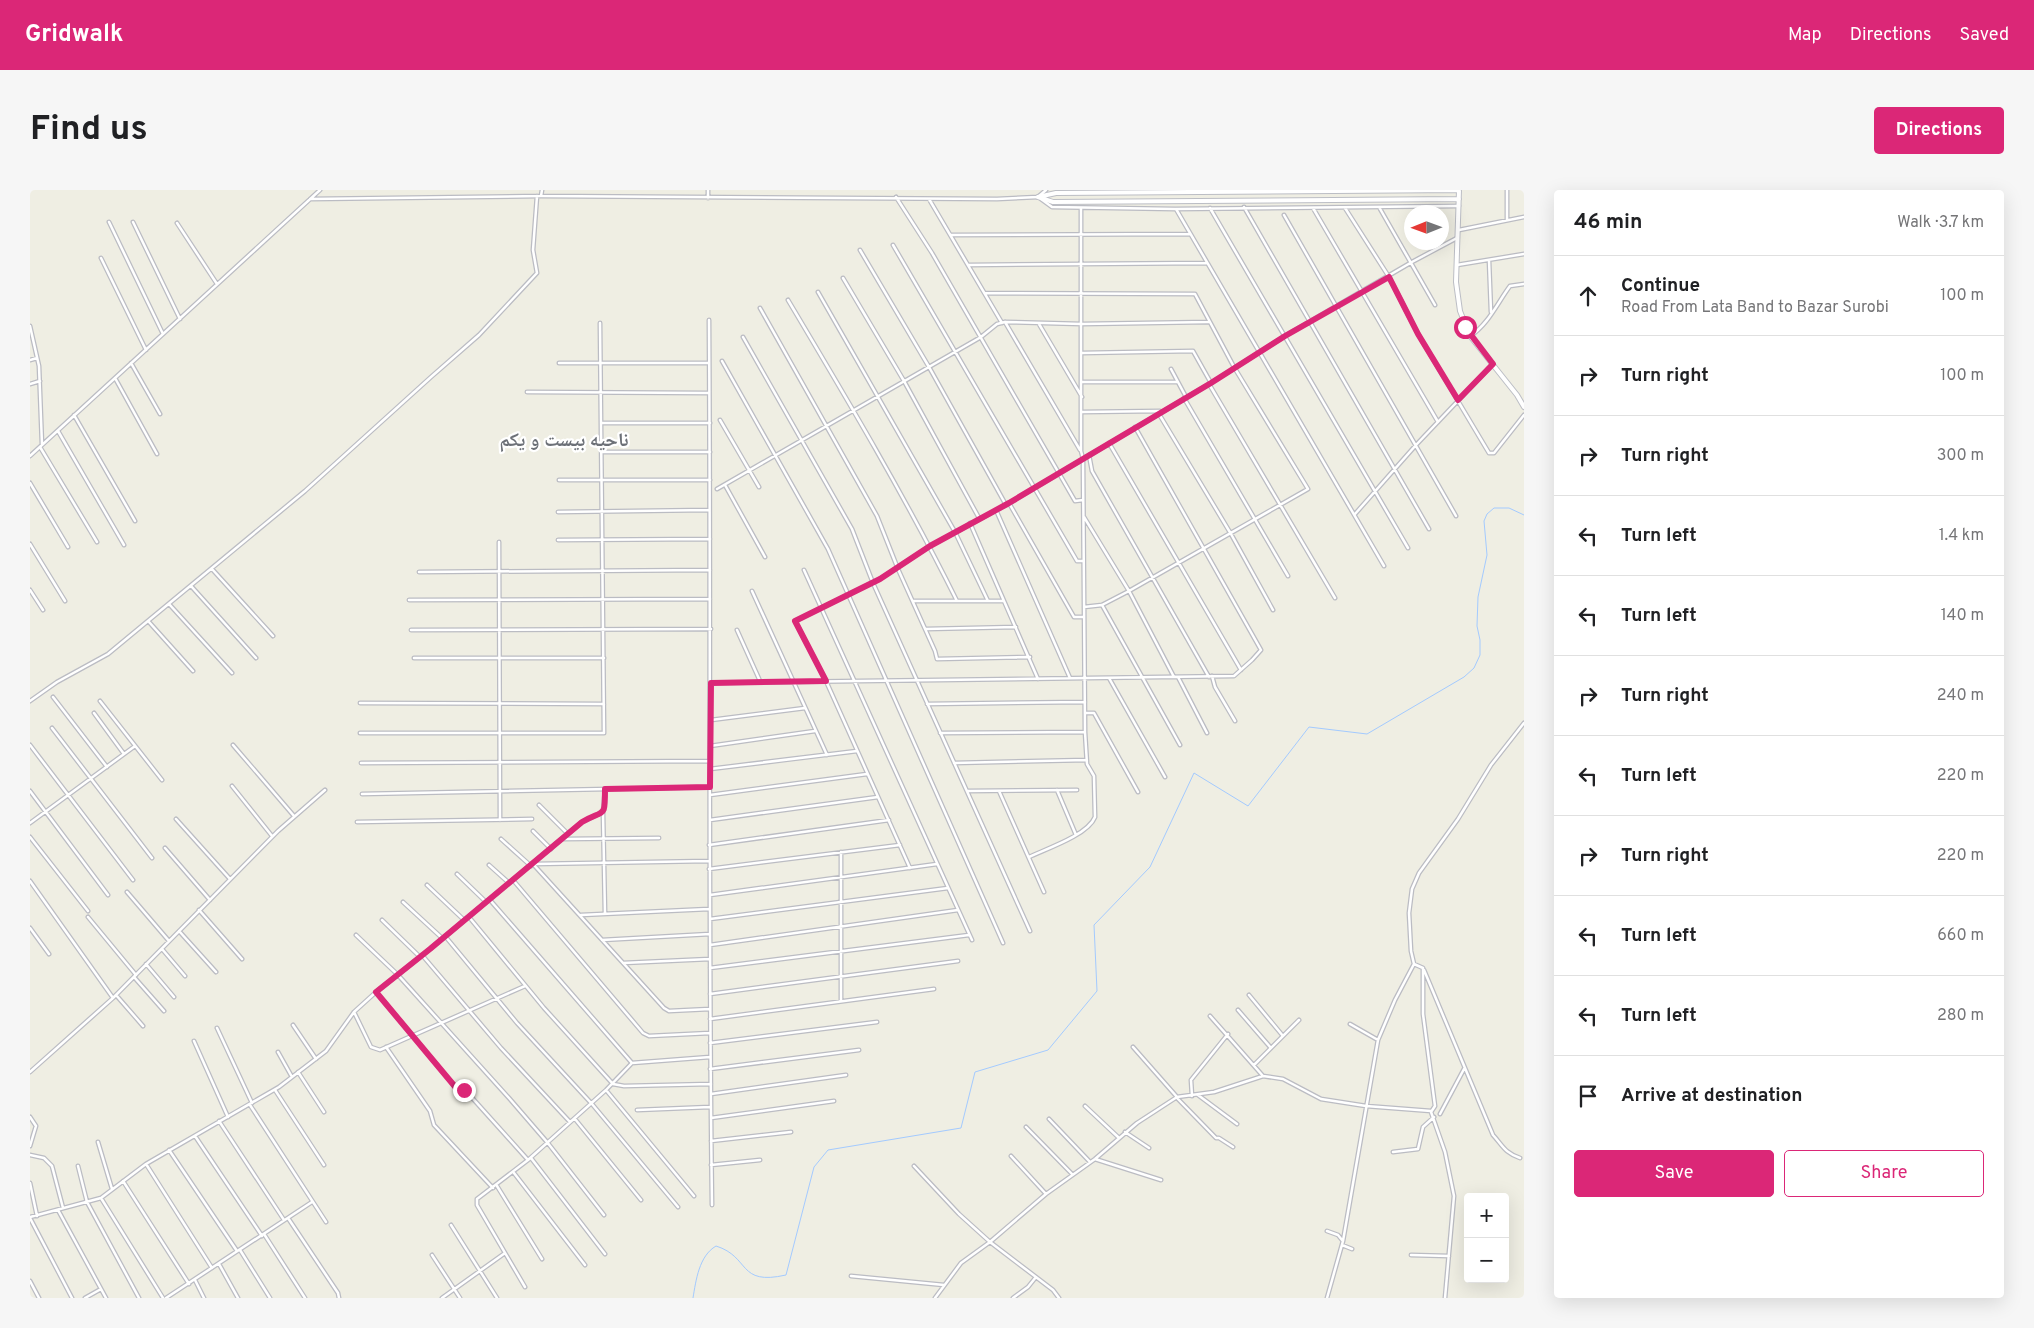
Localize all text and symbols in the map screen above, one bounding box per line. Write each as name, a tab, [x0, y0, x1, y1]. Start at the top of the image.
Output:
text: Gridwalk	[25, 20, 123, 50]
text: Map	[1788, 24, 1822, 47]
text: Directions	[1850, 24, 1932, 47]
text: Saved	[1960, 24, 2009, 47]
button: Directions	[1874, 107, 2004, 154]
text: Find us	[30, 108, 148, 152]
north arrow	[1404, 205, 1449, 250]
text: 46 min	[1574, 209, 1642, 236]
text: Walk · 3.7 km	[1897, 213, 1984, 233]
text: Continue	[1621, 274, 1700, 298]
icon: ahead	[1574, 282, 1602, 310]
text: 100 m	[1940, 286, 1984, 306]
text: Road From Lata Band to Bazar Surobi	[1621, 298, 1889, 318]
route start	[1454, 316, 1477, 339]
icon: right	[1574, 362, 1602, 390]
text: Turn right	[1621, 364, 1709, 388]
text: 100 m	[1940, 366, 1984, 386]
district label: ناحیه بیست و یکم	[499, 429, 629, 453]
icon: right	[1574, 442, 1602, 470]
text: Turn right	[1621, 444, 1709, 468]
text: 300 m	[1937, 446, 1984, 466]
icon: left	[1574, 522, 1602, 550]
text: Turn left	[1621, 524, 1697, 548]
text: 1.4 km	[1939, 526, 1984, 546]
icon: left	[1574, 602, 1602, 630]
text: Turn left	[1621, 604, 1697, 628]
text: 140 m	[1941, 606, 1984, 626]
icon: right	[1574, 682, 1602, 710]
text: Turn right	[1621, 684, 1709, 708]
text: 240 m	[1937, 686, 1984, 706]
icon: left	[1574, 762, 1602, 790]
text: Turn left	[1621, 764, 1697, 788]
text: 220 m	[1937, 766, 1984, 786]
icon: right	[1574, 842, 1602, 870]
text: Turn right	[1621, 844, 1709, 868]
text: 220 m	[1937, 846, 1984, 866]
icon: left	[1574, 922, 1602, 950]
text: Turn left	[1621, 924, 1697, 948]
text: 660 m	[1937, 926, 1984, 946]
icon: left	[1574, 1002, 1602, 1030]
text: Turn left	[1621, 1004, 1697, 1028]
text: 280 m	[1937, 1006, 1984, 1026]
route end	[453, 1079, 476, 1102]
icon: arrive	[1574, 1082, 1602, 1110]
text: Arrive at destination	[1621, 1084, 1802, 1108]
button: Save	[1574, 1150, 1774, 1197]
button: Share	[1784, 1150, 1984, 1197]
map controls	[1464, 1193, 1509, 1283]
button: +	[1464, 1193, 1509, 1238]
button: −	[1464, 1238, 1509, 1283]

